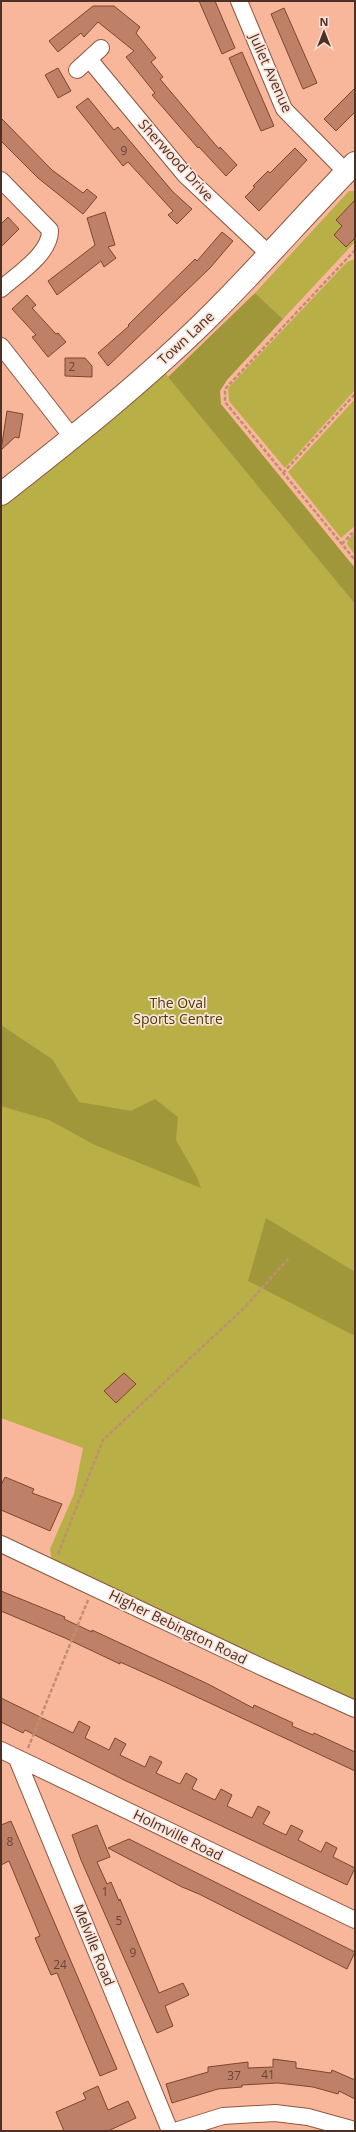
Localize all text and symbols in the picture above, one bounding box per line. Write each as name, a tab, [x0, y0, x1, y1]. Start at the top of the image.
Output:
north arrow	[304, 12, 344, 52]
text: N	[320, 14, 328, 29]
street label: Juliet Avenue	[245, 28, 297, 115]
street label: Sherwood Drive	[135, 115, 218, 205]
house number: 9	[121, 142, 128, 159]
street label: Town Lane	[153, 306, 218, 369]
house number: 2	[69, 358, 76, 375]
park label: The Oval Sports Centre	[133, 993, 223, 1028]
street label: Higher Bebington Road	[106, 1585, 250, 1668]
street label: Holmville Road	[130, 1805, 226, 1865]
house number: 8	[7, 1833, 14, 1850]
house number: 1	[102, 1883, 108, 1900]
street label: Melville Road	[69, 1901, 119, 1988]
house number: 5	[116, 1912, 123, 1929]
house number: 9	[130, 1944, 137, 1961]
house number: 24	[53, 1956, 67, 1973]
house number: 41	[261, 2066, 275, 2083]
house number: 37	[227, 2067, 241, 2084]

